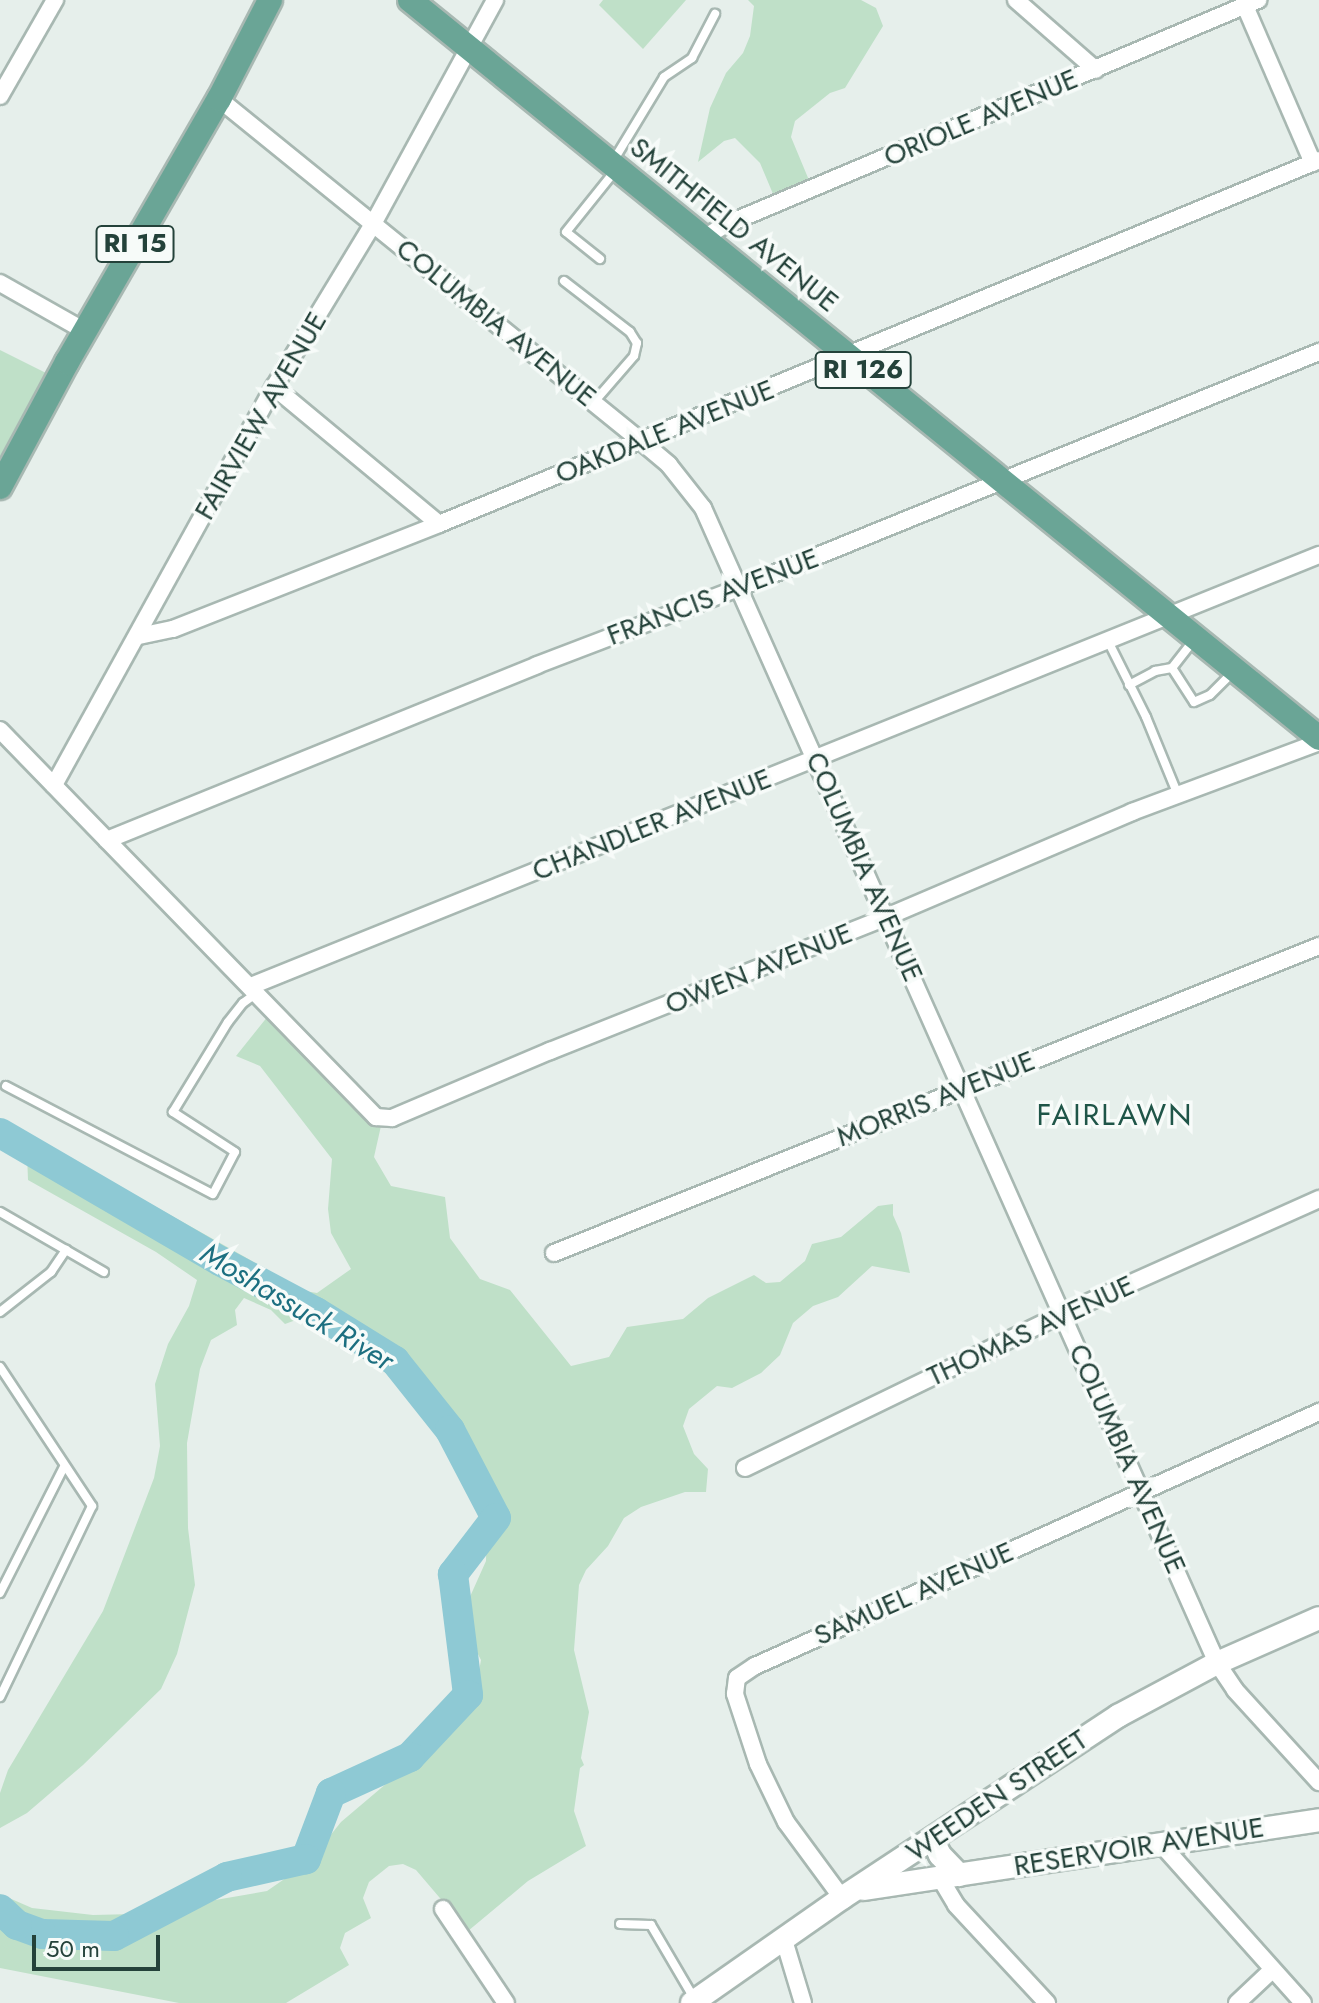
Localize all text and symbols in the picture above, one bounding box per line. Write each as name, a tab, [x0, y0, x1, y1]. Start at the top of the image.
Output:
street label: ORIOLE AVENUE	[879, 62, 1083, 174]
street label: SMITHFIELD AVENUE	[623, 131, 845, 319]
road number: RI 15	[95, 222, 175, 266]
street label: COLUMBIA AVENUE	[389, 232, 603, 414]
street label: FAIRVIEW AVENUE	[188, 306, 334, 526]
road number: RI 126	[813, 348, 913, 392]
street label: OAKDALE AVENUE	[551, 373, 779, 491]
street label: FRANCIS AVENUE	[602, 541, 824, 653]
street label: COLUMBIA AVENUE	[798, 747, 930, 987]
street label: CHANDLER AVENUE	[528, 762, 776, 888]
street label: OWEN AVENUE	[661, 916, 857, 1022]
street label: MORRIS AVENUE	[832, 1044, 1040, 1154]
district label: FAIRLAWN	[1037, 1097, 1193, 1133]
water label: Moshassuck River	[194, 1235, 400, 1379]
street label: THOMAS AVENUE	[922, 1268, 1140, 1394]
street label: COLUMBIA AVENUE	[1061, 1339, 1193, 1579]
street label: SAMUEL AVENUE	[809, 1535, 1019, 1653]
street label: WEEDEN STREET	[900, 1723, 1094, 1869]
street label: RESERVOIR AVENUE	[1012, 1811, 1266, 1883]
scale bar	[36, 1919, 164, 1969]
text: 50 m	[46, 1931, 100, 1966]

